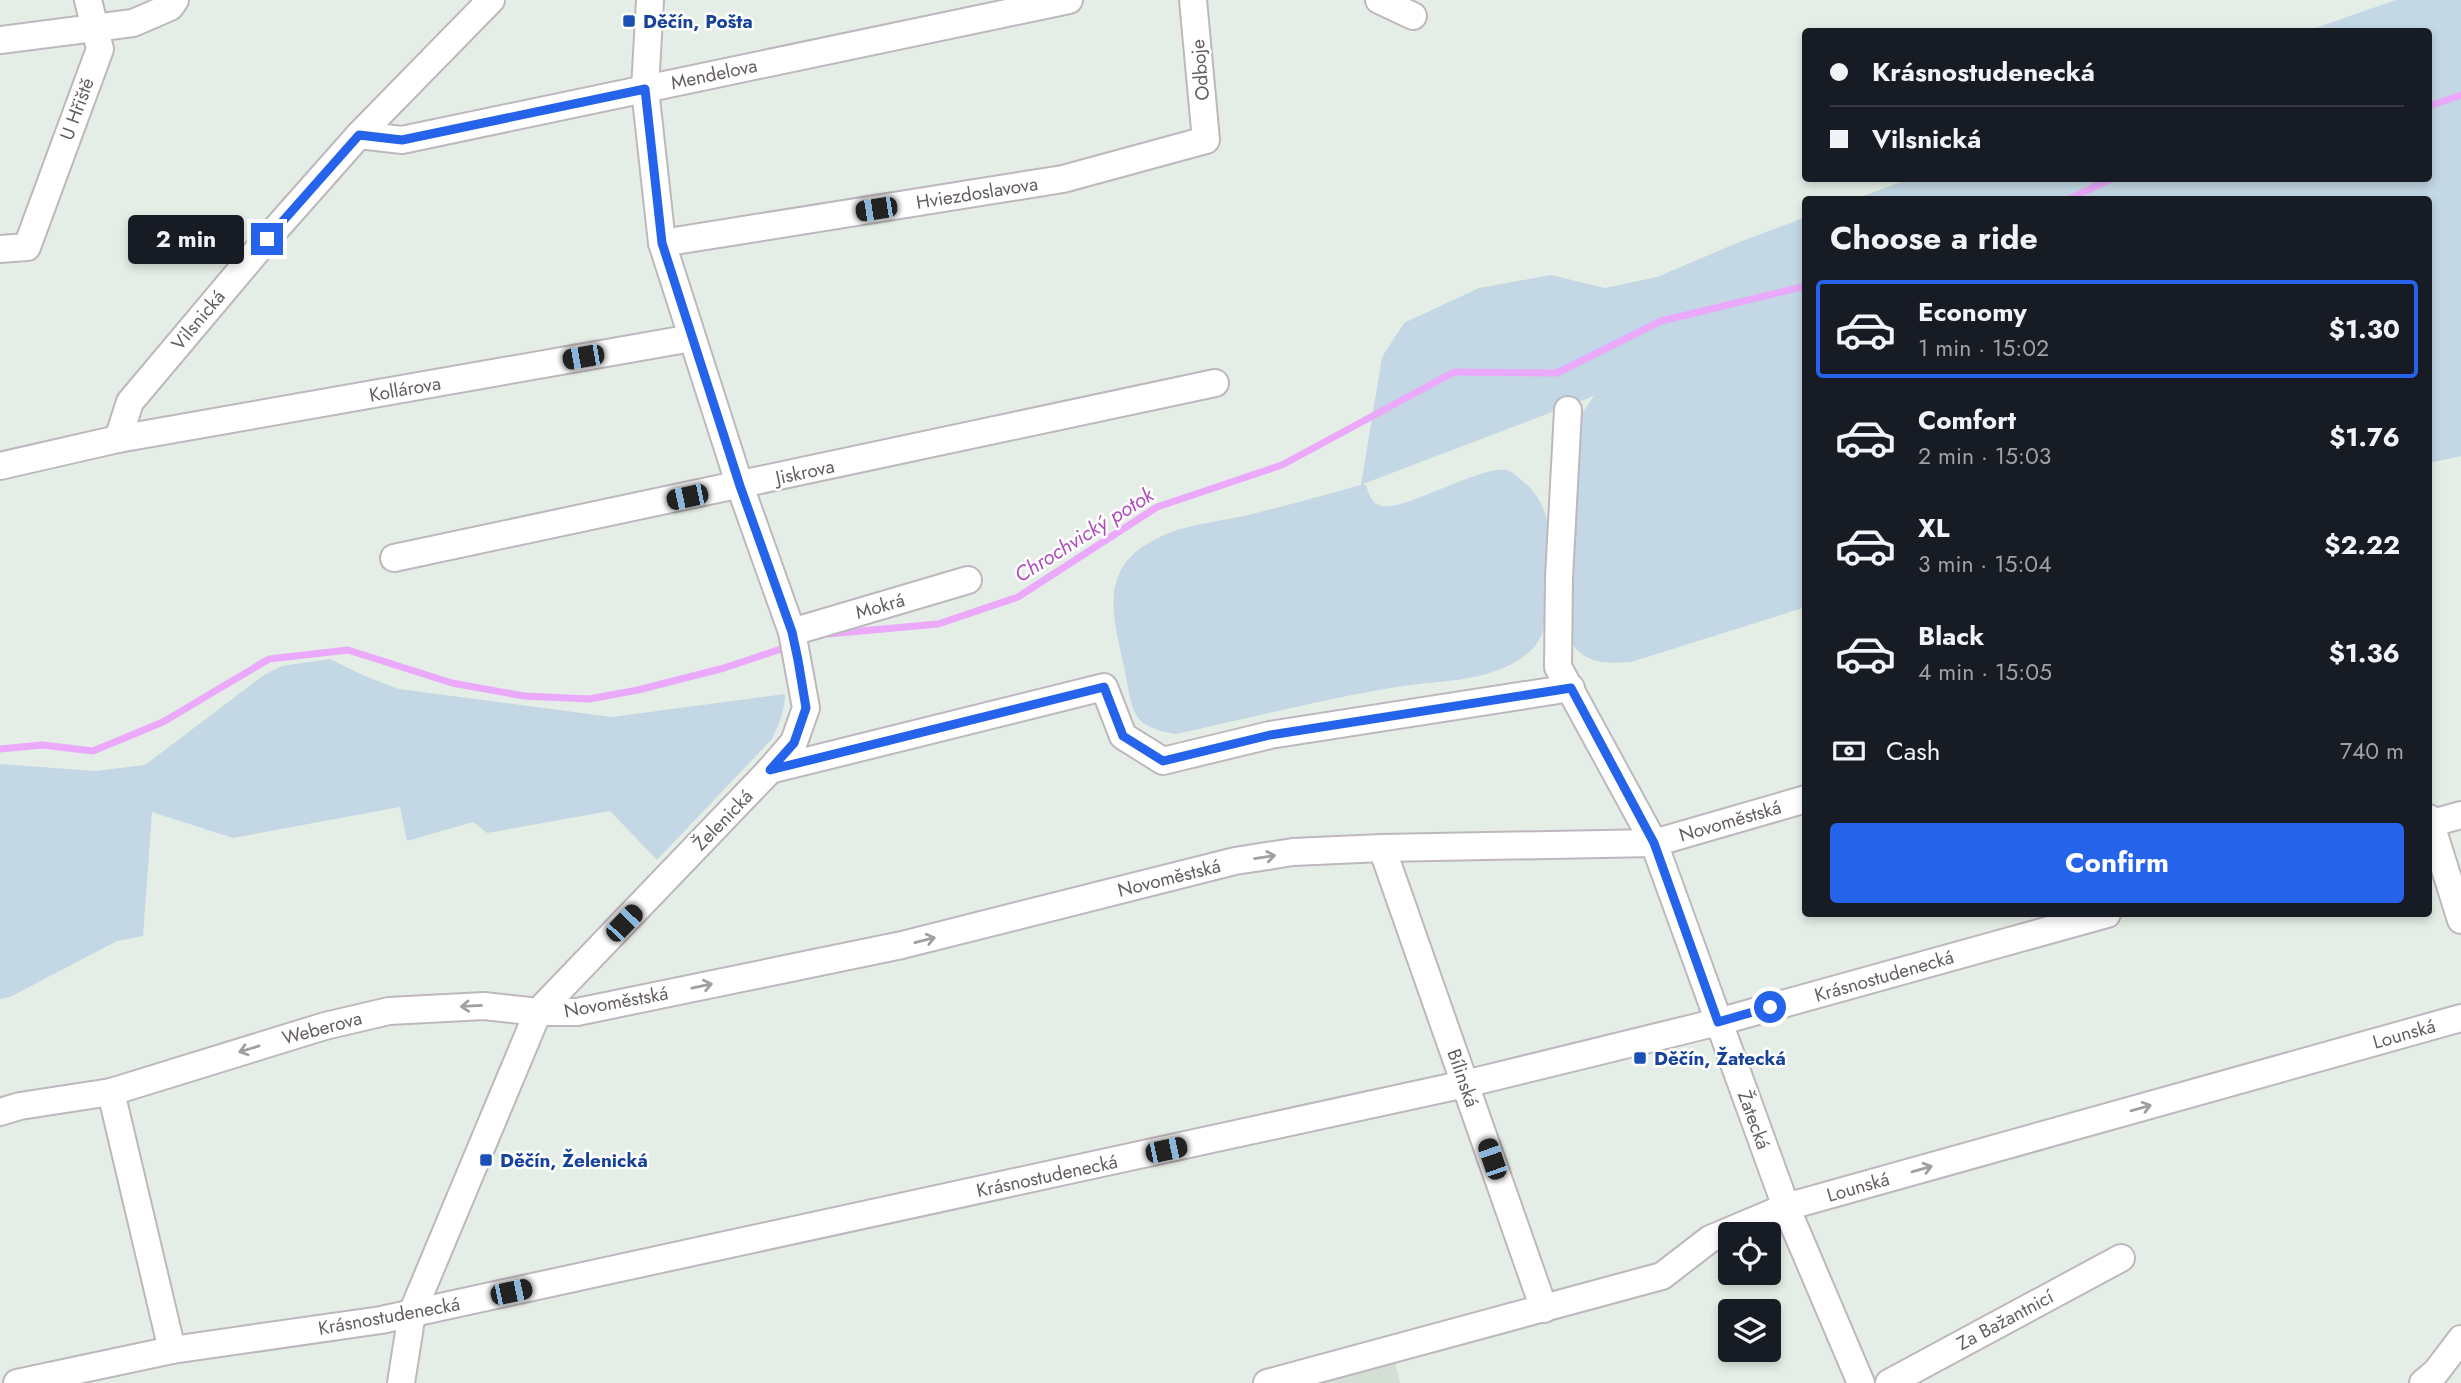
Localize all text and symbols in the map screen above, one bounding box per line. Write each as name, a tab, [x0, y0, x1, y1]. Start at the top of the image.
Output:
place label: Děčín, Pošta	[643, 8, 753, 35]
marker: Děčín, Pošta	[621, 13, 637, 29]
street label: Odboje	[1184, 38, 1216, 102]
street label: Mendelova	[668, 52, 760, 96]
text: Krásnostudenecká	[1872, 53, 2095, 91]
street label: U Hřiště	[53, 74, 101, 144]
text: Vilsnická	[1872, 120, 1981, 158]
street label: Hviezdoslavova	[914, 170, 1040, 216]
car	[854, 195, 899, 223]
callout: 2 min	[127, 215, 243, 264]
text: Choose a ride	[1830, 215, 2038, 261]
text: 2 min	[156, 222, 216, 256]
route end	[251, 223, 283, 255]
street label: Vilsnická	[165, 284, 231, 356]
text: Economy	[1918, 293, 2027, 331]
icon: car	[1834, 298, 1897, 361]
text: $1.30	[2329, 310, 2400, 348]
text: 1 min · 15:02	[1918, 331, 2049, 365]
car	[561, 343, 606, 371]
street label: Kollárova	[367, 369, 443, 409]
text: Comfort	[1918, 401, 2016, 439]
icon: car	[1834, 406, 1897, 469]
text: $1.76	[2329, 418, 2400, 456]
text: 2 min · 15:03	[1918, 439, 2051, 473]
street label: Jiskrova	[770, 453, 837, 492]
water label: Chrochvický potok	[1009, 480, 1160, 590]
car	[665, 482, 710, 512]
text: XL	[1918, 509, 1950, 547]
icon: car	[1834, 514, 1897, 577]
text: $2.22	[2324, 526, 2400, 564]
text: 3 min · 15:04	[1918, 547, 2052, 581]
street label: Mokrá	[852, 586, 908, 626]
text: Black	[1918, 617, 1984, 655]
icon: car	[1834, 622, 1897, 685]
text: $1.36	[2329, 634, 2400, 672]
text: 4 min · 15:05	[1918, 655, 2052, 689]
icon: cash	[1830, 732, 1868, 770]
text: Cash	[1886, 732, 1940, 770]
text: 740 m	[2340, 734, 2404, 768]
street label: Želenická	[687, 783, 759, 857]
street label: Novoměstská	[1676, 794, 1784, 848]
button: Confirm	[1830, 823, 2404, 903]
one-way arrow	[1253, 850, 1276, 863]
street label: Novoměstská	[1115, 852, 1223, 904]
car	[602, 901, 647, 945]
one-way arrow	[913, 932, 936, 946]
street label: Krásnostudenecká	[1811, 943, 1957, 1009]
one-way arrow	[690, 979, 713, 993]
street label: Novoměstská	[562, 980, 670, 1024]
route start	[1754, 991, 1786, 1023]
one-way arrow	[459, 1000, 482, 1013]
street label: Weberova	[279, 1004, 365, 1052]
street label: Lounská	[2369, 1012, 2439, 1056]
one-way arrow	[238, 1044, 260, 1057]
street label: Bílinská	[1440, 1045, 1486, 1111]
place label: Děčín, Žatecká	[1654, 1045, 1786, 1072]
marker: Děčín, Žatecká	[1632, 1050, 1648, 1066]
street label: Žatecká	[1731, 1087, 1777, 1153]
one-way arrow	[2130, 1100, 2152, 1113]
car	[1144, 1135, 1189, 1165]
car	[1476, 1136, 1509, 1182]
place label: Děčín, Želenická	[500, 1147, 648, 1174]
street label: Krásnostudenecká	[974, 1148, 1120, 1204]
marker: Děčín, Želenická	[478, 1152, 494, 1168]
one-way arrow	[1910, 1162, 1933, 1175]
street label: Lounská	[1823, 1165, 1893, 1209]
map controls	[1718, 1222, 1781, 1362]
button: locate	[1718, 1222, 1781, 1285]
car	[489, 1277, 534, 1307]
street label: Za Bažantnicí	[1952, 1283, 2059, 1357]
street label: Krásnostudenecká	[316, 1290, 462, 1342]
button: layers	[1718, 1299, 1781, 1362]

